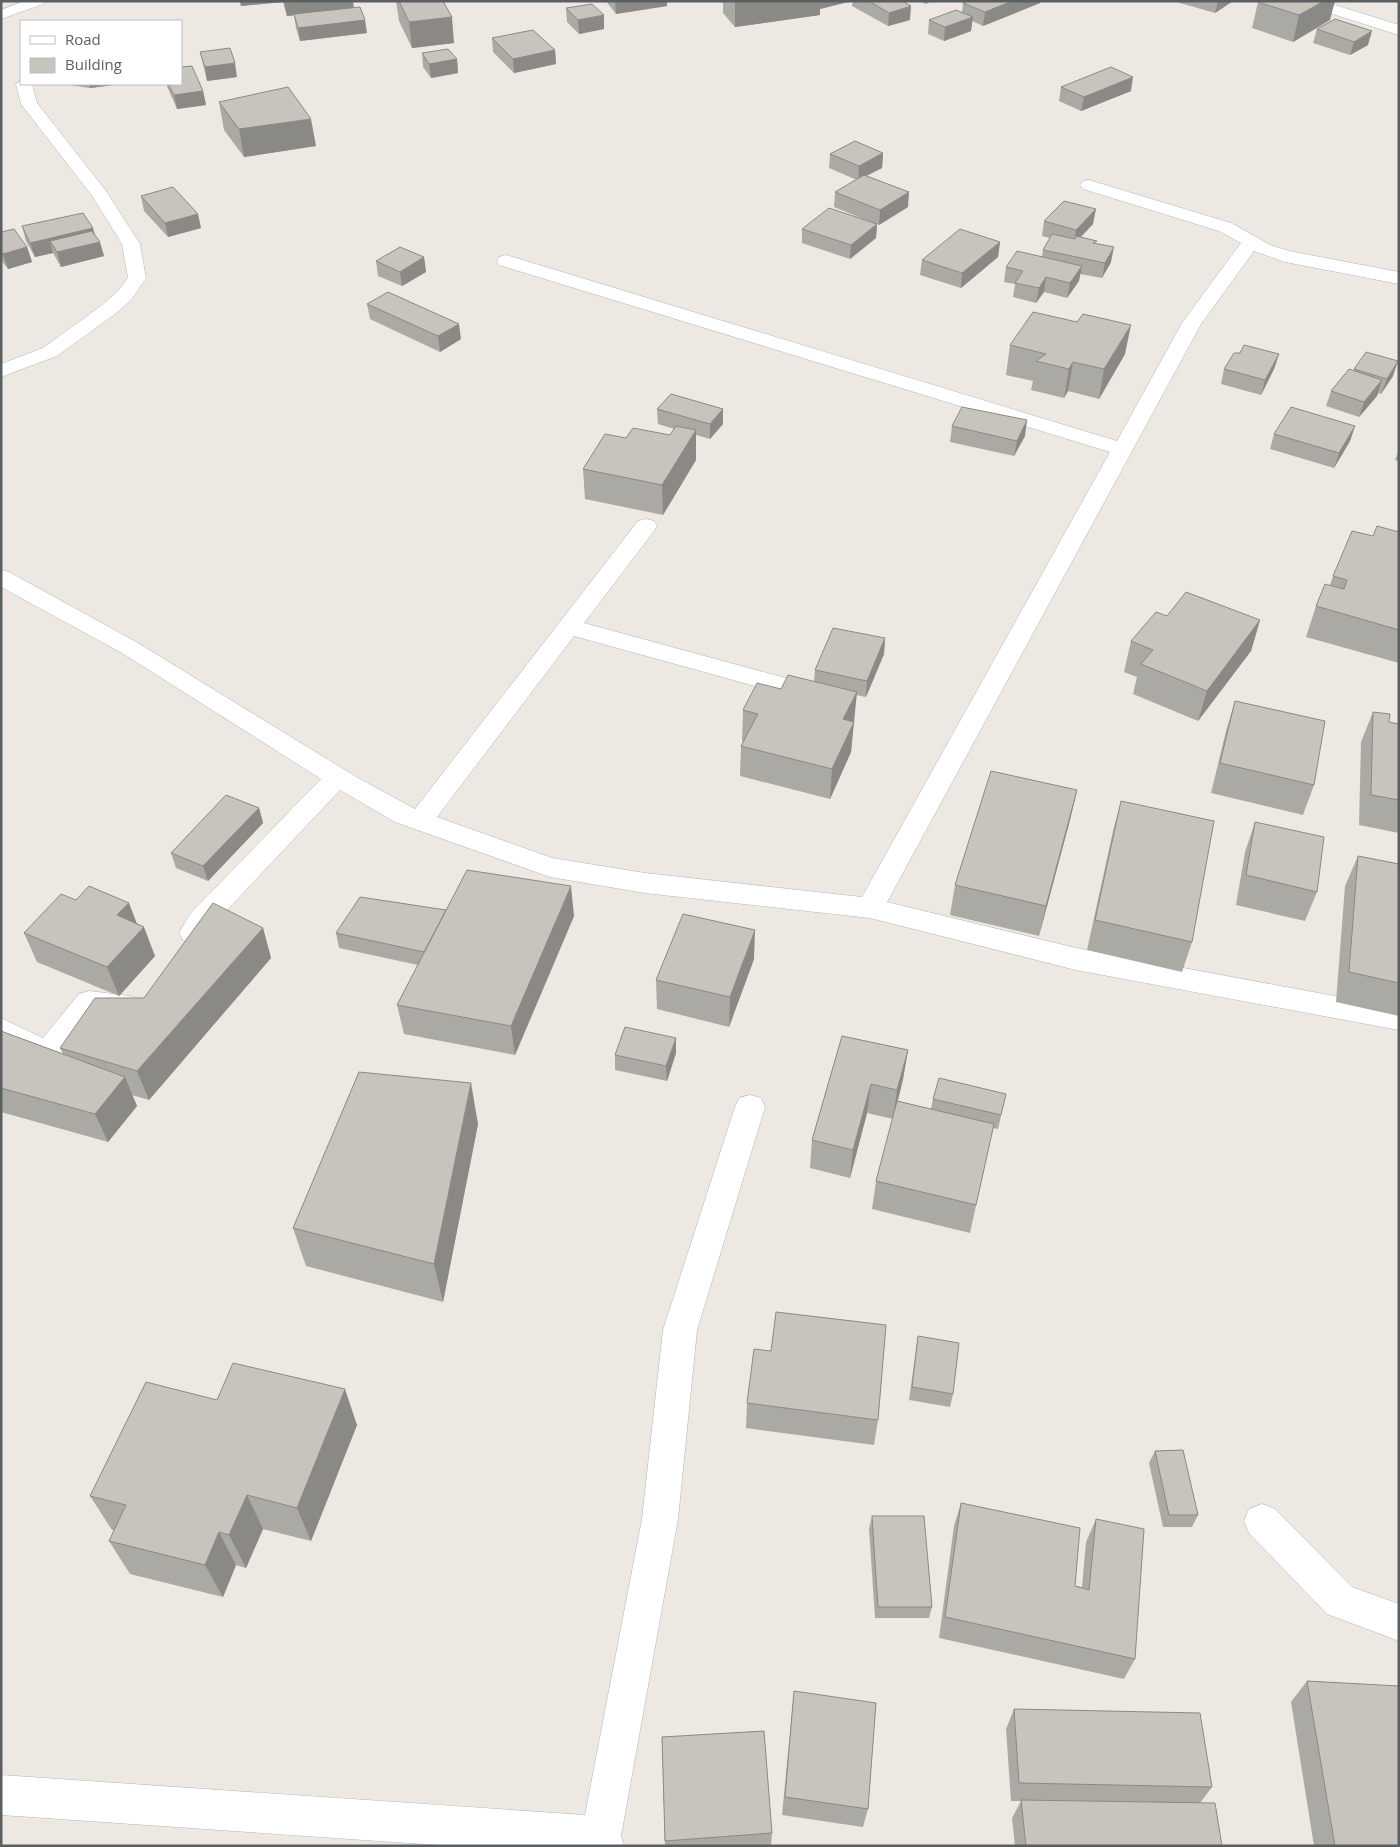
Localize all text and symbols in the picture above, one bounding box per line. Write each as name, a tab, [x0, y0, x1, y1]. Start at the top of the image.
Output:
legend	[20, 20, 182, 85]
text: Road	[65, 29, 101, 49]
text: Building	[65, 54, 122, 74]

